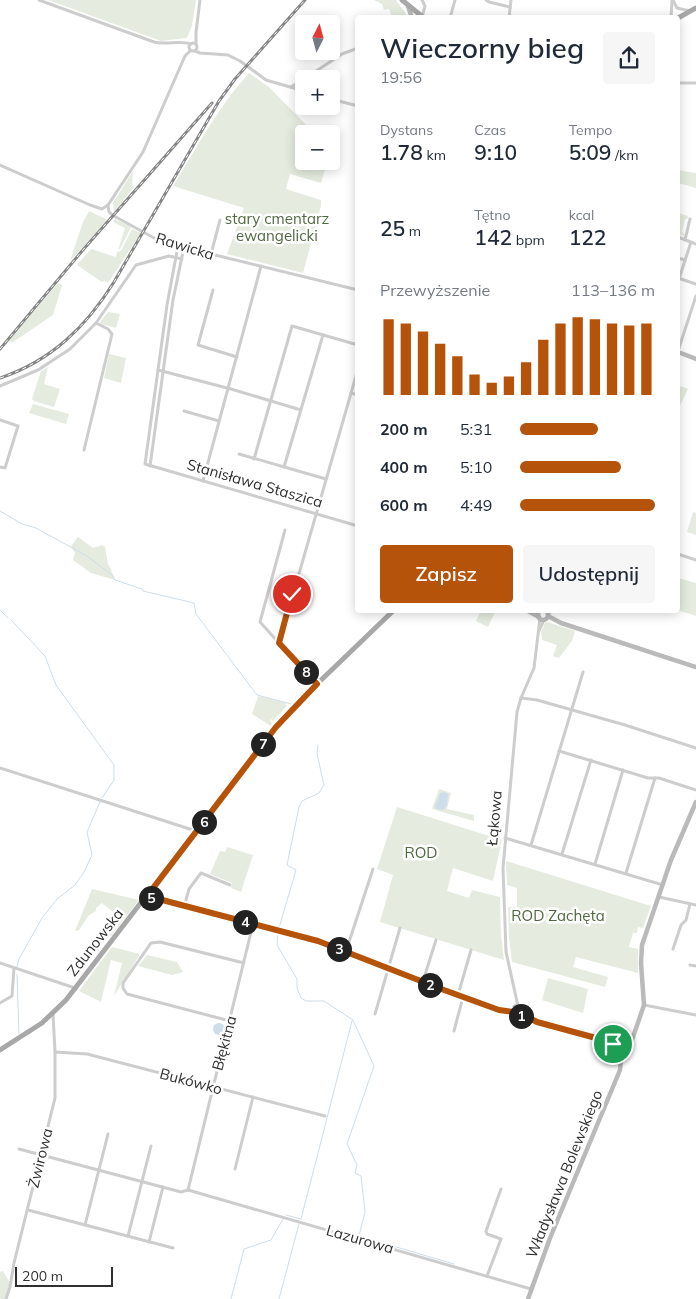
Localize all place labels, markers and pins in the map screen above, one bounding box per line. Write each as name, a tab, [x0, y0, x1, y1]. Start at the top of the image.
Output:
pin	[271, 573, 313, 615]
pin: 8	[294, 660, 318, 684]
pin: 7	[250, 732, 276, 756]
pin: 6	[192, 810, 216, 834]
pin: 5	[138, 886, 164, 910]
pin: 4	[232, 910, 258, 934]
pin: 3	[326, 936, 352, 962]
pin: 2	[418, 972, 442, 998]
pin: 1	[508, 1004, 534, 1028]
pin	[592, 1023, 634, 1065]

